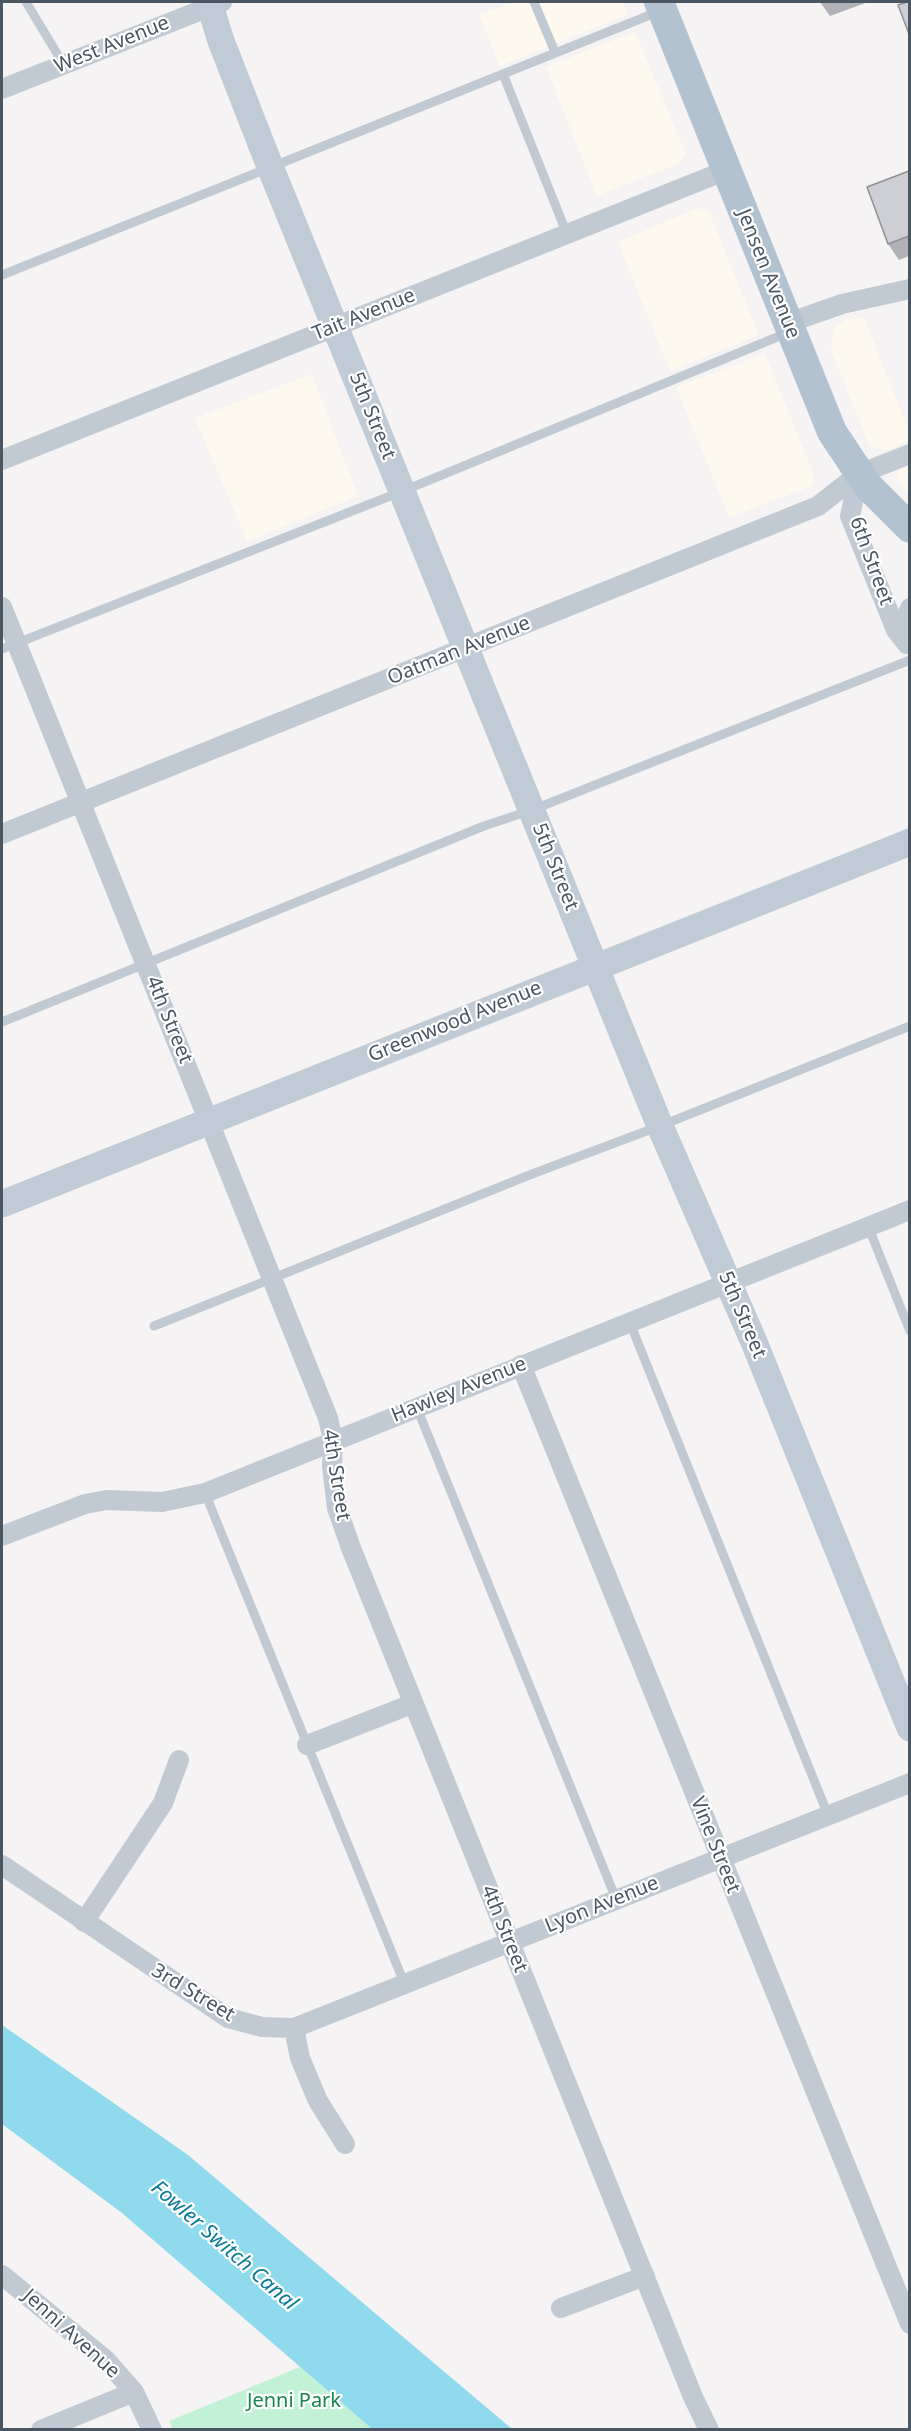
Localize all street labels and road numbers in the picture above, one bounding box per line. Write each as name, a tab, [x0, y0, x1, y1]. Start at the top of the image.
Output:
street label: West Avenue	[51, 11, 173, 79]
street label: Jensen Avenue	[731, 206, 805, 342]
street label: Tait Avenue	[309, 284, 419, 346]
street label: 5th Street	[344, 369, 400, 463]
street label: 6th Street	[844, 514, 898, 608]
street label: Oatman Avenue	[384, 611, 534, 691]
street label: 5th Street	[527, 820, 583, 914]
street label: 4th Street	[141, 973, 197, 1067]
street label: Greenwood Avenue	[365, 976, 545, 1068]
street label: 5th Street	[713, 1268, 771, 1362]
street label: Hawley Avenue	[388, 1352, 530, 1428]
street label: 4th Street	[317, 1428, 355, 1522]
street label: Vine Street	[685, 1793, 745, 1897]
street label: Lyon Avenue	[542, 1871, 662, 1939]
street label: 4th Street	[476, 1882, 532, 1976]
street label: 3rd Street	[147, 1959, 239, 2027]
street label: Jenni Avenue	[18, 2284, 124, 2384]

